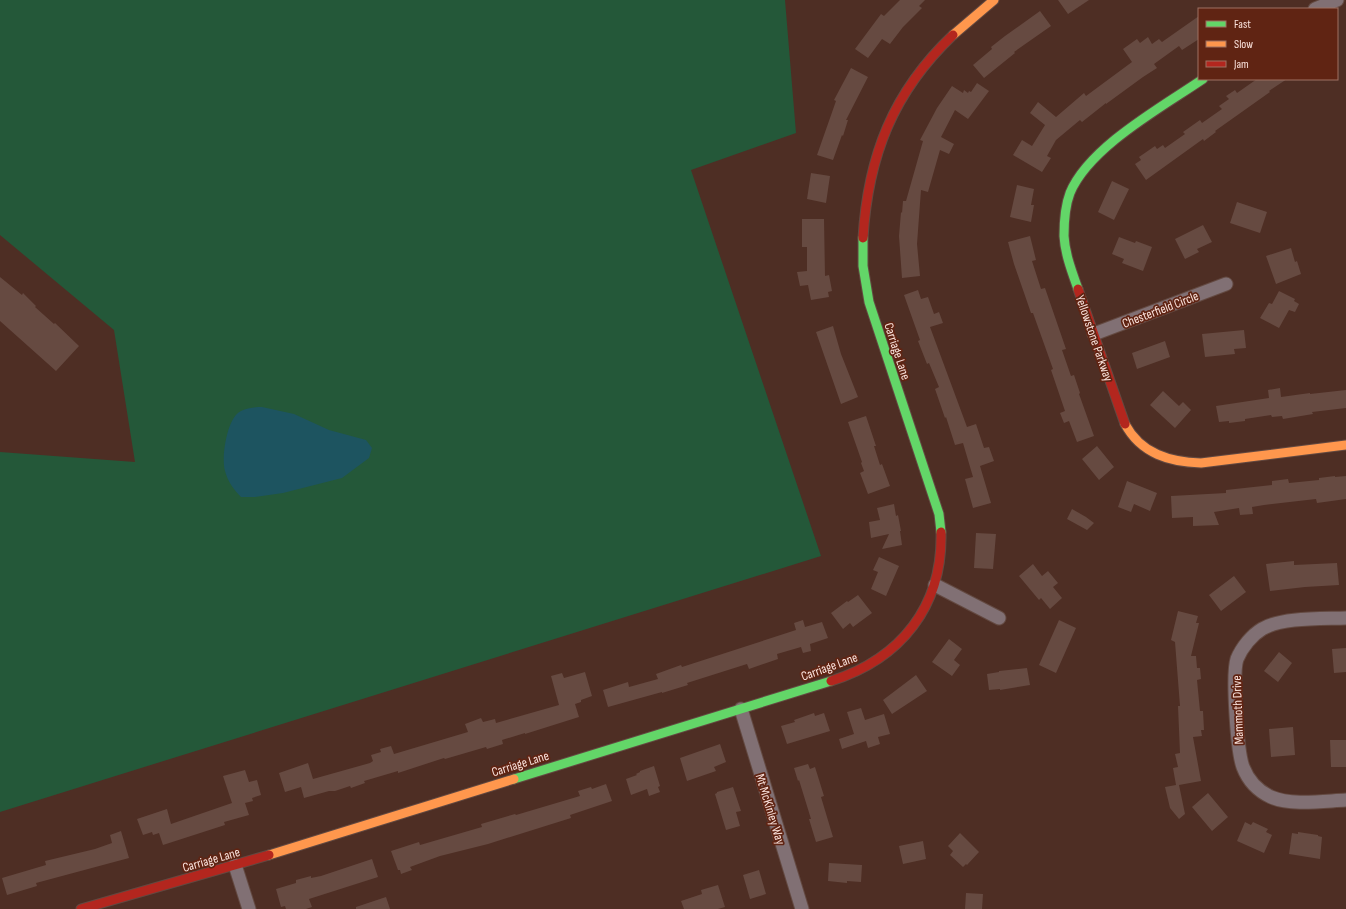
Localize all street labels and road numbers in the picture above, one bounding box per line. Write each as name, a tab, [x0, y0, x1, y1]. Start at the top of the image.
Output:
street label: Chesterfield Circle	[1120, 288, 1201, 332]
street label: Yellowstone Parkway	[1072, 293, 1116, 384]
street label: Carriage Lane	[880, 321, 914, 382]
street label: Carriage Lane	[799, 649, 860, 685]
street label: Mammoth Drive	[1229, 675, 1247, 745]
street label: Carriage Lane	[490, 748, 551, 780]
street label: Mt McKinley Way	[752, 772, 788, 847]
street label: Carriage Lane	[181, 844, 242, 876]

